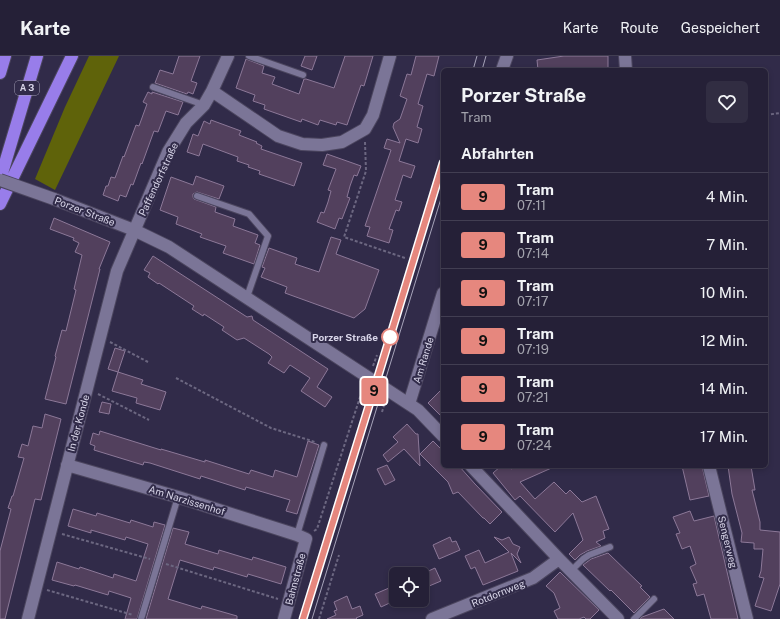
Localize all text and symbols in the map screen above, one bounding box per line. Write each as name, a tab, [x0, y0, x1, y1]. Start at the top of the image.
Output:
text: Karte	[20, 17, 70, 39]
text: Karte	[563, 20, 598, 36]
text: Route	[620, 20, 659, 36]
text: Gespeichert	[681, 20, 760, 36]
road number: A 3	[15, 81, 39, 95]
button: heart	[706, 81, 748, 123]
text: Porzer Straße	[461, 84, 586, 106]
text: Tram	[461, 110, 492, 125]
street label: Paffendorfstraße	[136, 140, 180, 218]
text: Abfahrten	[461, 145, 534, 162]
text: Tram	[517, 181, 554, 198]
text: 4 Min.	[706, 188, 748, 205]
text: 9	[478, 189, 488, 205]
street label: Porzer Straße	[53, 194, 117, 228]
text: 07:11	[517, 198, 546, 213]
text: Tram	[517, 229, 554, 246]
text: 7 Min.	[706, 236, 748, 253]
text: 9	[478, 237, 488, 253]
text: 07:14	[517, 246, 549, 261]
text: Tram	[517, 277, 554, 294]
text: 10 Min.	[700, 284, 748, 301]
text: 9	[478, 285, 488, 301]
text: 07:17	[517, 294, 549, 309]
text: Tram	[517, 325, 554, 342]
marker: Porzer Straße	[381, 328, 399, 346]
place label: Porzer Straße	[312, 331, 378, 343]
text: 12 Min.	[700, 332, 748, 349]
text: 9	[478, 333, 488, 349]
street label: Am Rande	[410, 335, 436, 385]
text: 07:19	[517, 342, 549, 357]
text: Tram	[517, 373, 554, 390]
line badge: 9	[361, 378, 387, 404]
text: 14 Min.	[700, 380, 748, 397]
text: 9	[478, 381, 488, 397]
text: 9	[369, 383, 379, 399]
text: 07:21	[517, 390, 549, 405]
street label: In der Konde	[65, 393, 91, 453]
text: Tram	[517, 421, 554, 438]
text: 17 Min.	[700, 428, 748, 445]
text: 9	[478, 429, 488, 445]
text: 07:24	[517, 438, 552, 453]
street label: Am Narzissenhof	[147, 483, 227, 517]
street label: Sengerweg	[716, 515, 740, 569]
street label: Bahnstraße	[282, 551, 308, 606]
map controls	[389, 567, 429, 607]
button: locate	[389, 567, 429, 607]
street label: Rotdornweg	[470, 577, 526, 609]

